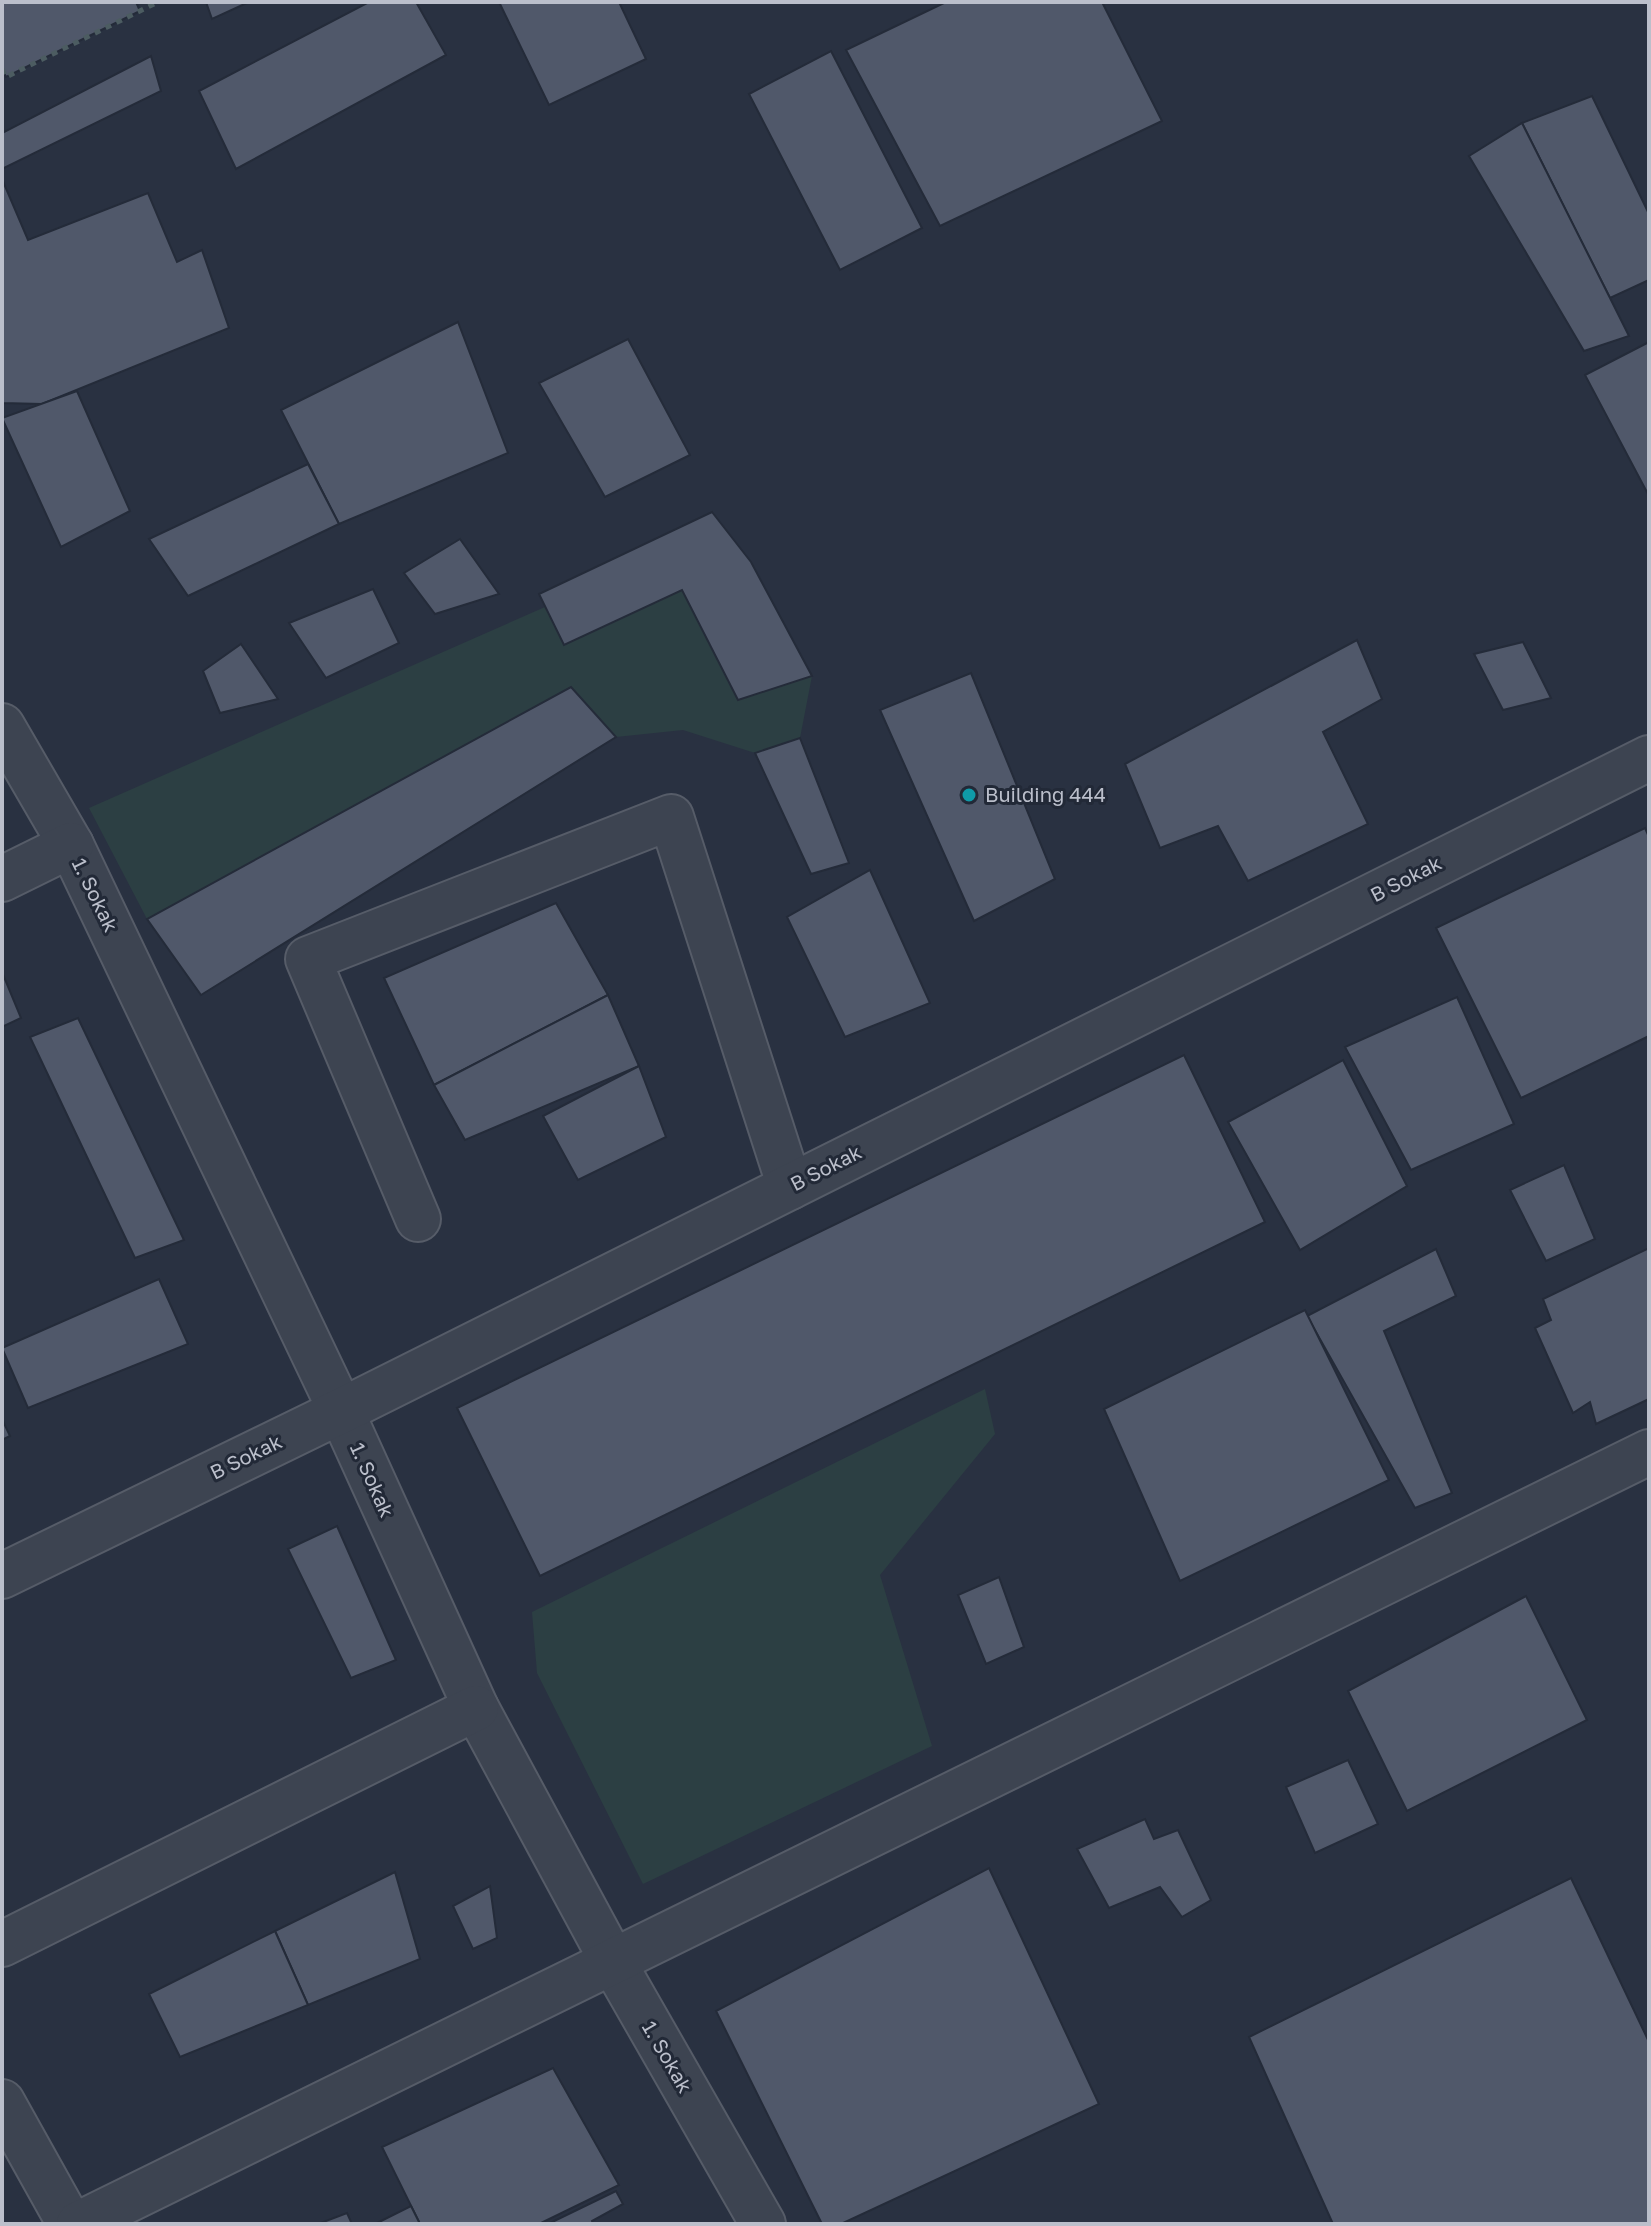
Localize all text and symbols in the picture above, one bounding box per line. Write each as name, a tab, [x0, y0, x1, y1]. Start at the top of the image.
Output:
place label: Building 444	[985, 782, 1106, 806]
marker: Building 444	[960, 786, 978, 804]
street label: B Sokak	[1366, 850, 1445, 906]
street label: 1. Sokak	[68, 854, 124, 935]
street label: B Sokak	[786, 1139, 865, 1195]
street label: B Sokak	[206, 1428, 285, 1484]
street label: 1. Sokak	[346, 1439, 400, 1521]
street label: 1. Sokak	[638, 2016, 698, 2097]

